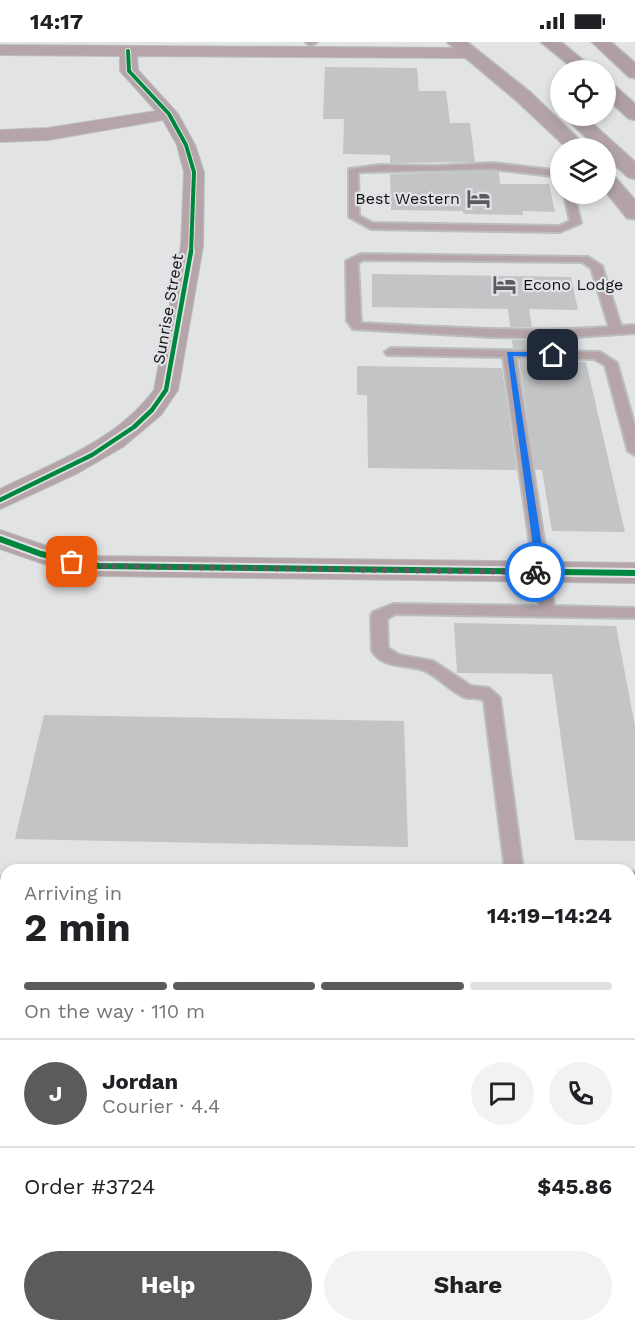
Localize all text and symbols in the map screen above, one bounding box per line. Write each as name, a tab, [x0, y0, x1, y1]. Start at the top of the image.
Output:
text: 14:17	[30, 9, 83, 34]
map controls	[550, 60, 616, 204]
button: locate	[550, 60, 616, 126]
button: layers	[550, 138, 616, 204]
hotel icon: Best Western	[465, 185, 491, 211]
place label: Best Western	[355, 189, 460, 208]
street label: Sunrise Street	[149, 252, 187, 366]
hotel icon: Econo Lodge	[492, 271, 518, 297]
place label: Econo Lodge	[523, 275, 623, 294]
pin	[527, 329, 578, 380]
icon: home	[536, 338, 569, 371]
pin	[46, 536, 97, 587]
courier	[505, 542, 565, 602]
icon: bag	[55, 545, 88, 578]
icon: bike	[519, 556, 552, 589]
text: Arriving in	[24, 881, 122, 905]
text: 14:19–14:24	[487, 903, 612, 928]
text: 2 min	[24, 905, 131, 950]
text: On the way · 110 m	[24, 999, 205, 1023]
button: chat	[471, 1062, 534, 1125]
button: phone	[549, 1062, 612, 1125]
text: Jordan	[102, 1069, 178, 1094]
text: J	[49, 1081, 62, 1106]
text: Courier · 4.4	[102, 1094, 220, 1118]
text: Order #3724	[24, 1174, 155, 1199]
text: $45.86	[537, 1174, 612, 1199]
button: Help	[24, 1251, 312, 1320]
button: Share	[324, 1251, 612, 1320]

